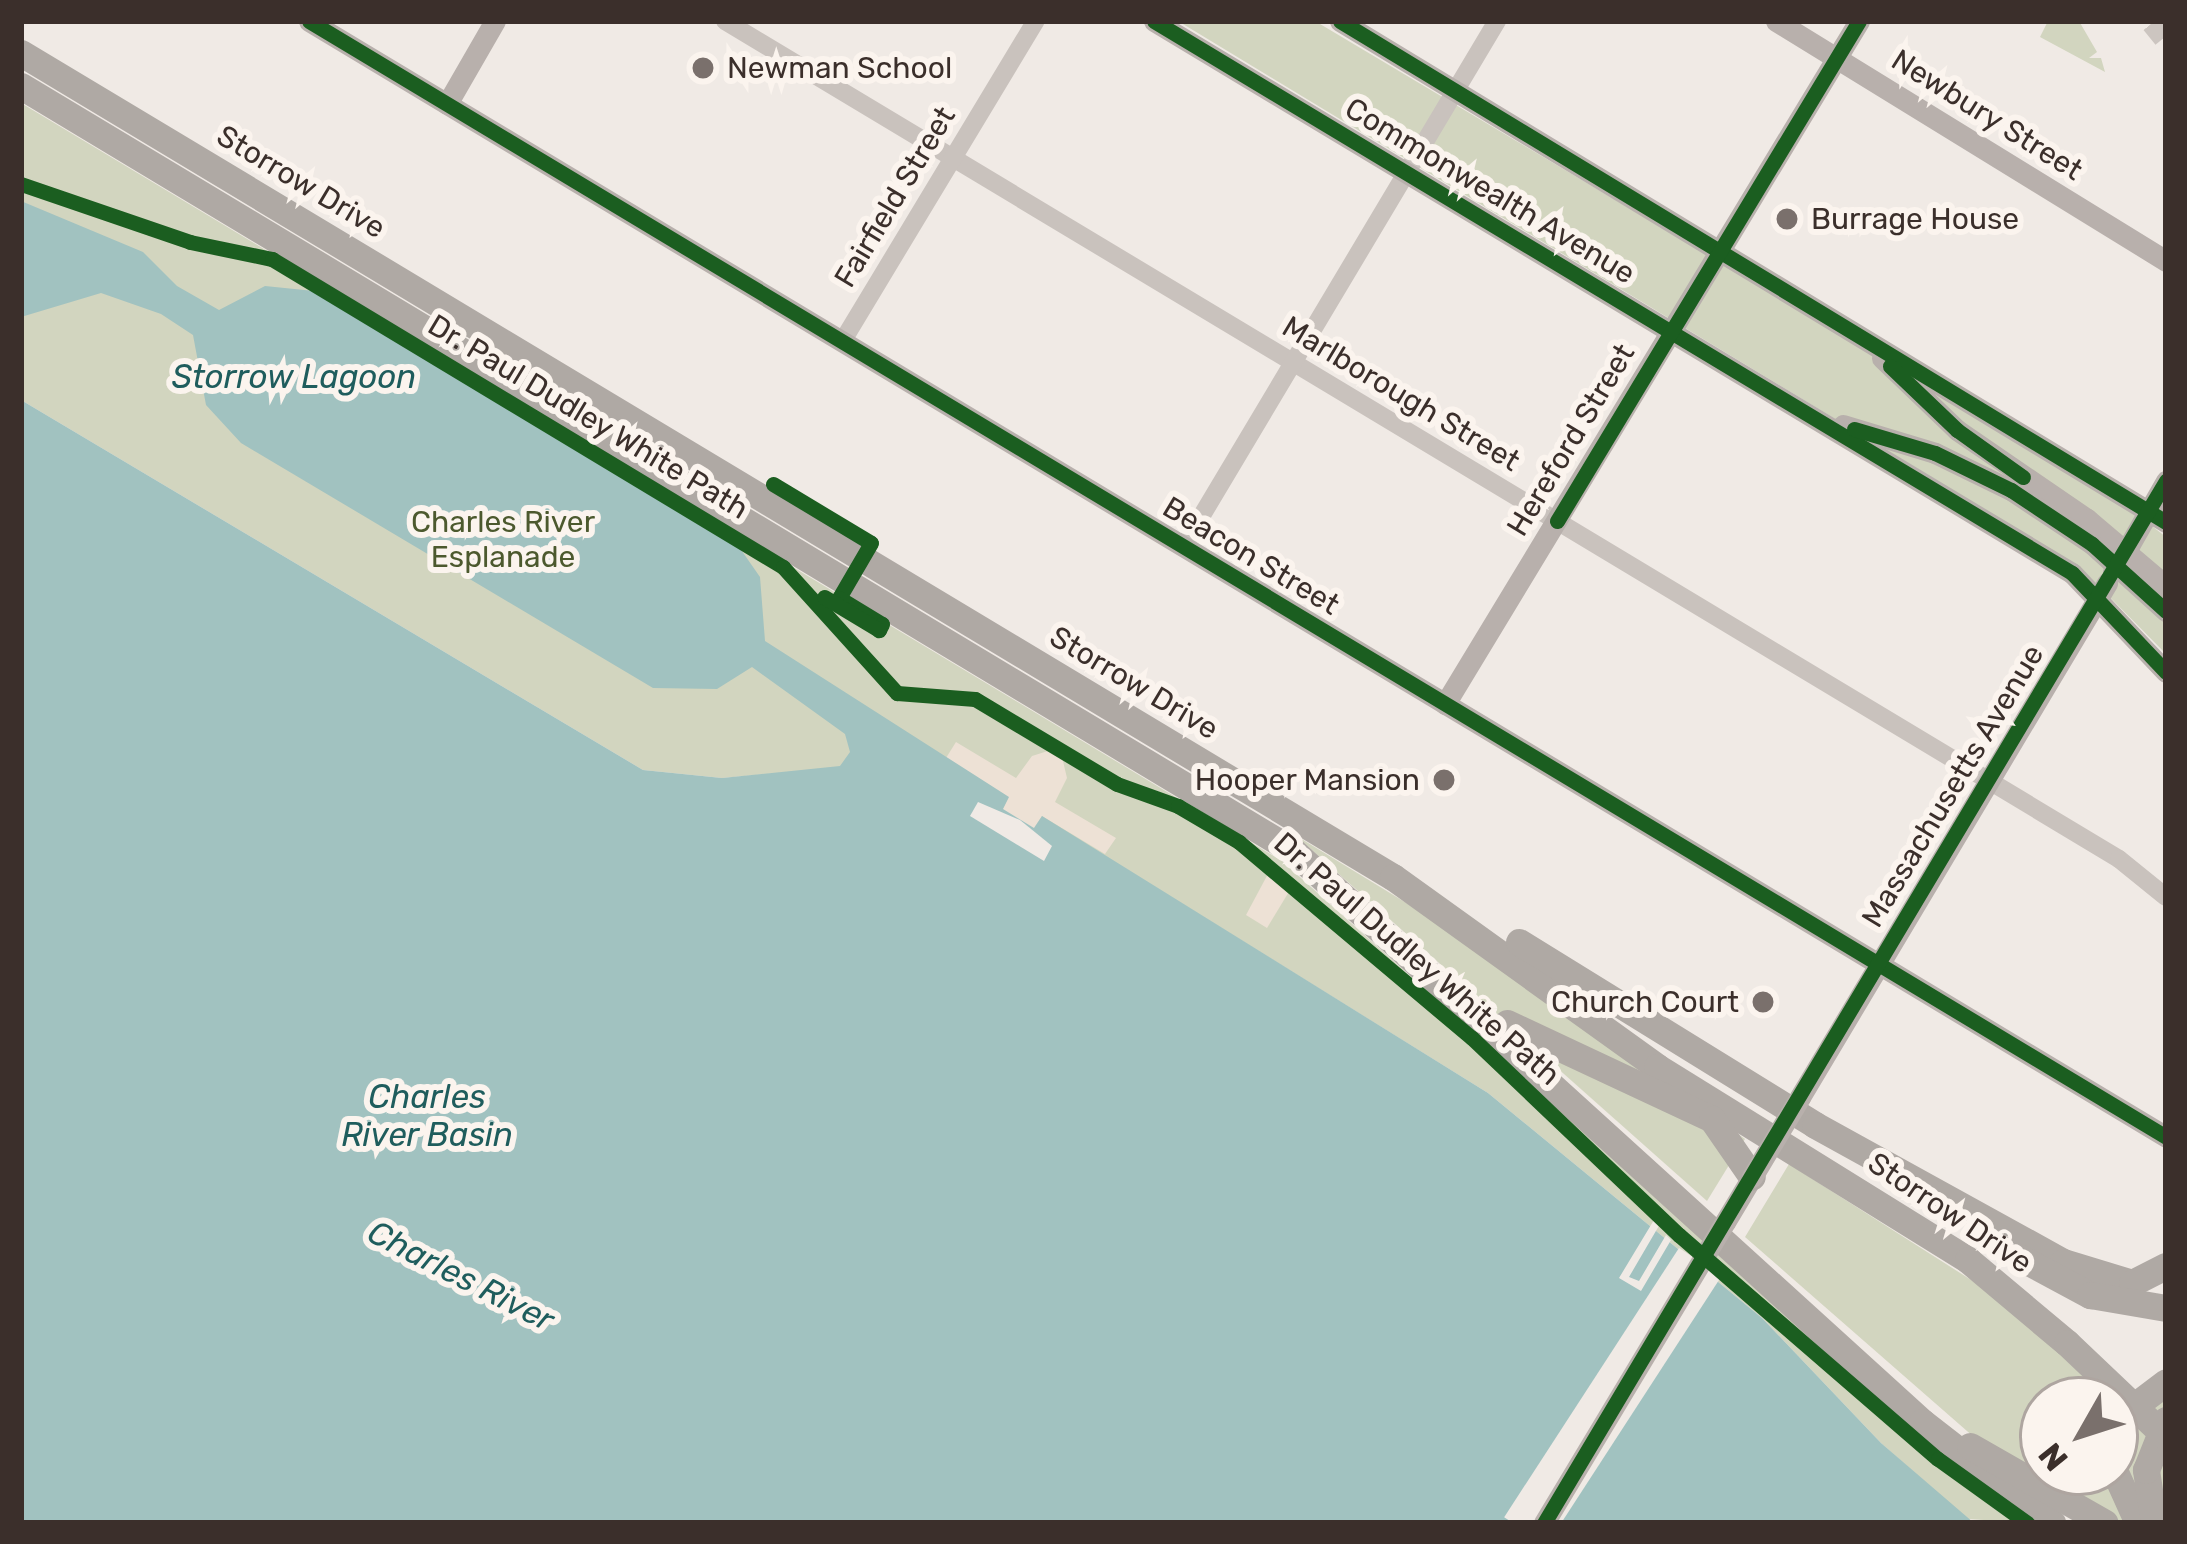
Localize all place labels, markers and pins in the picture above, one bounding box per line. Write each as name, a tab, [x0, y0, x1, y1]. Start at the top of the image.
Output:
place label: Newman School	[727, 50, 952, 86]
marker: Newman School	[690, 55, 716, 81]
place label: Burrage House	[1811, 201, 2019, 237]
marker: Burrage House	[1774, 206, 1800, 232]
place label: Hooper Mansion	[1194, 762, 1420, 798]
marker: Hooper Mansion	[1431, 767, 1457, 793]
place label: Church Court	[1551, 984, 1739, 1020]
marker: Church Court	[1750, 989, 1776, 1015]

